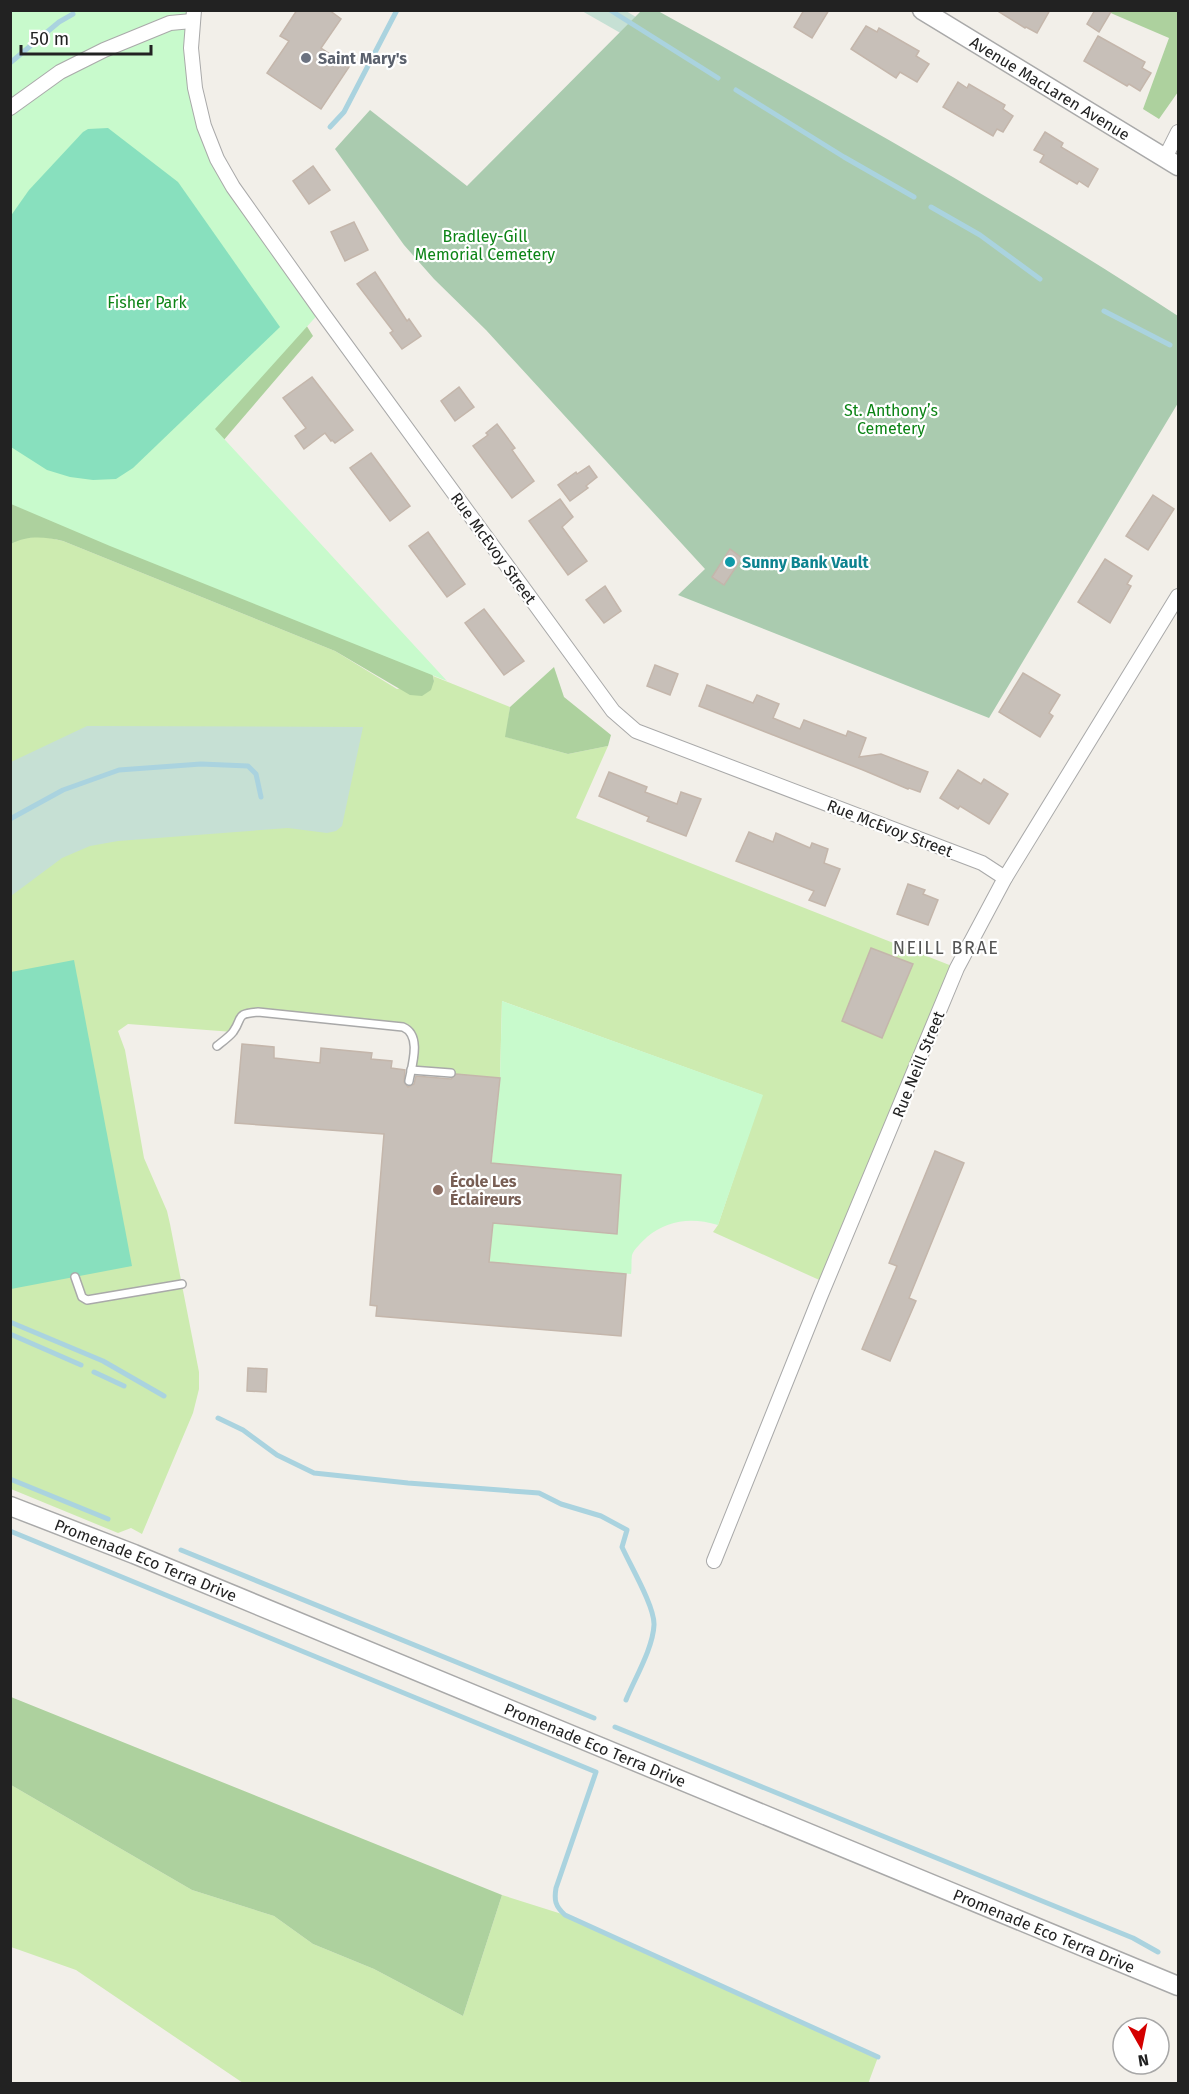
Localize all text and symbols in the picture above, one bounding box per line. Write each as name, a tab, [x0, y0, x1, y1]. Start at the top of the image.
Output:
scale bar	[21, 18, 152, 56]
text: 50 m	[30, 28, 69, 50]
street label: Avenue MacLaren Avenue	[966, 32, 1133, 144]
place label: Saint Mary's	[318, 49, 407, 68]
marker: Saint Mary's	[299, 51, 313, 65]
park label: Bradley-Gill Memorial Cemetery	[415, 227, 555, 264]
park label: Fisher Park	[107, 293, 187, 312]
park label: St. Anthony’s Cemetery	[844, 401, 938, 438]
street label: Rue McEvoy Street	[447, 489, 540, 608]
place label: Sunny Bank Vault	[742, 553, 869, 572]
marker: Sunny Bank Vault	[723, 555, 737, 569]
street label: Rue McEvoy Street	[824, 796, 955, 861]
district label: NEILL BRAE	[893, 937, 999, 959]
street label: Rue Neill Street	[888, 1008, 949, 1120]
place label: École Les Éclaireurs	[450, 1171, 522, 1209]
marker: École Les Éclaireurs	[431, 1183, 445, 1197]
street label: Promenade Eco Terra Drive	[52, 1515, 240, 1605]
street label: Promenade Eco Terra Drive	[501, 1699, 689, 1791]
street label: Promenade Eco Terra Drive	[950, 1885, 1138, 1977]
north arrow	[1111, 2016, 1171, 2076]
text: N	[1137, 2050, 1150, 2071]

